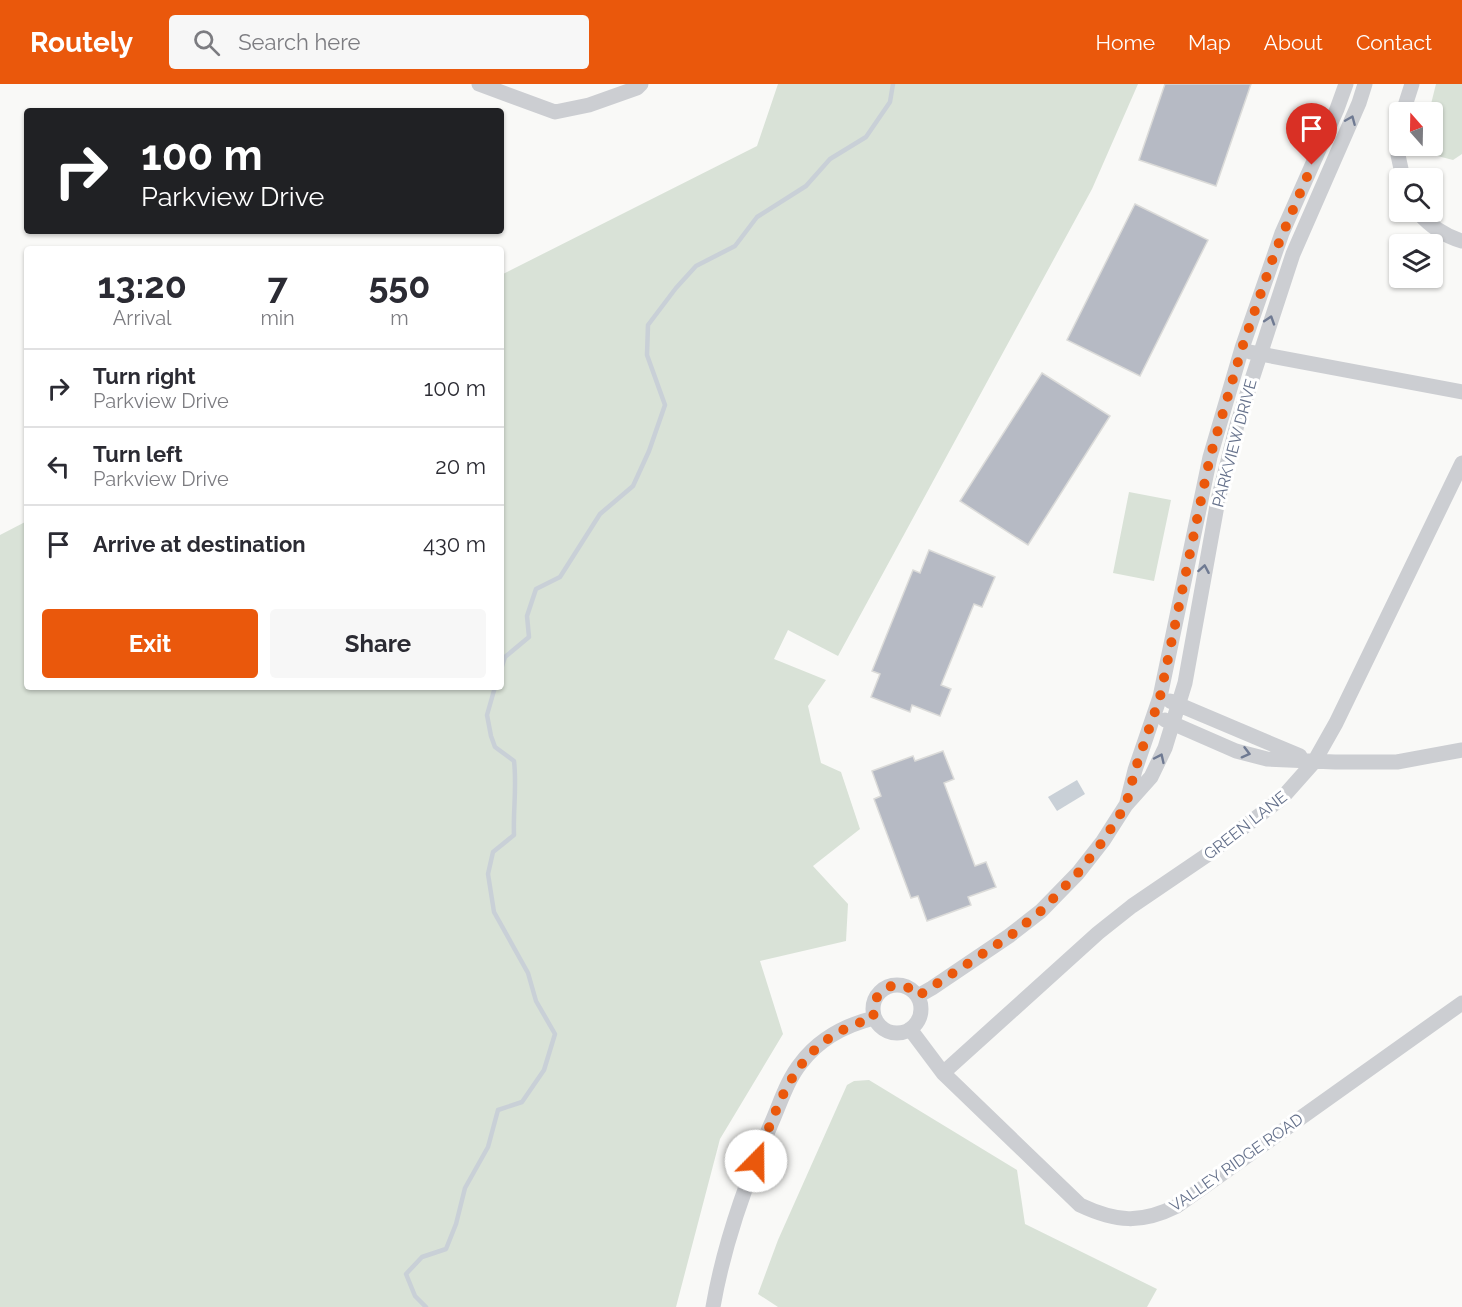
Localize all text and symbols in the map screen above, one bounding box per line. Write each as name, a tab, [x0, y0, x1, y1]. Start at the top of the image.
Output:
search box	[169, 15, 589, 69]
text: Routely	[30, 26, 133, 59]
icon: search	[190, 26, 223, 59]
text: Search here	[238, 29, 360, 55]
text: Home	[1096, 30, 1155, 55]
text: Map	[1188, 30, 1231, 55]
text: About	[1264, 30, 1323, 55]
text: Contact	[1356, 30, 1432, 55]
north arrow	[1389, 102, 1443, 156]
map controls	[1389, 102, 1443, 288]
pin	[1286, 103, 1337, 165]
icon: arrive	[1295, 112, 1328, 145]
one-way arrow	[1344, 115, 1356, 126]
text: 100 m	[141, 131, 263, 180]
icon: right	[42, 132, 120, 210]
button: search	[1389, 168, 1443, 222]
text: Parkview Drive	[141, 181, 324, 212]
button: layers	[1389, 234, 1443, 288]
text: 13:20	[98, 264, 187, 306]
text: 7	[267, 264, 288, 306]
text: 550	[368, 264, 430, 306]
text: Arrival	[113, 306, 172, 330]
text: min	[260, 306, 295, 330]
text: m	[390, 306, 409, 330]
one-way arrow	[1263, 315, 1276, 326]
text: Turn right	[93, 363, 196, 389]
icon: right	[42, 372, 75, 405]
text: 100 m	[424, 375, 486, 401]
street label: PARKVIEW DRIVE	[1208, 377, 1261, 509]
text: Parkview Drive	[93, 389, 229, 413]
text: Turn left	[93, 441, 183, 467]
icon: left	[42, 450, 75, 483]
text: 20 m	[435, 453, 486, 479]
text: Parkview Drive	[93, 467, 229, 491]
icon: arrive	[42, 528, 75, 561]
text: Arrive at destination	[93, 531, 306, 557]
text: 430 m	[423, 531, 486, 557]
one-way arrow	[1198, 564, 1210, 574]
button: Exit	[42, 609, 258, 678]
button: Share	[270, 609, 486, 678]
one-way arrow	[1241, 746, 1251, 759]
one-way arrow	[1153, 754, 1165, 765]
street label: GREEN LANE	[1200, 787, 1291, 864]
street label: VALLEY RIDGE ROAD	[1166, 1109, 1307, 1216]
position arrow	[724, 1129, 788, 1193]

